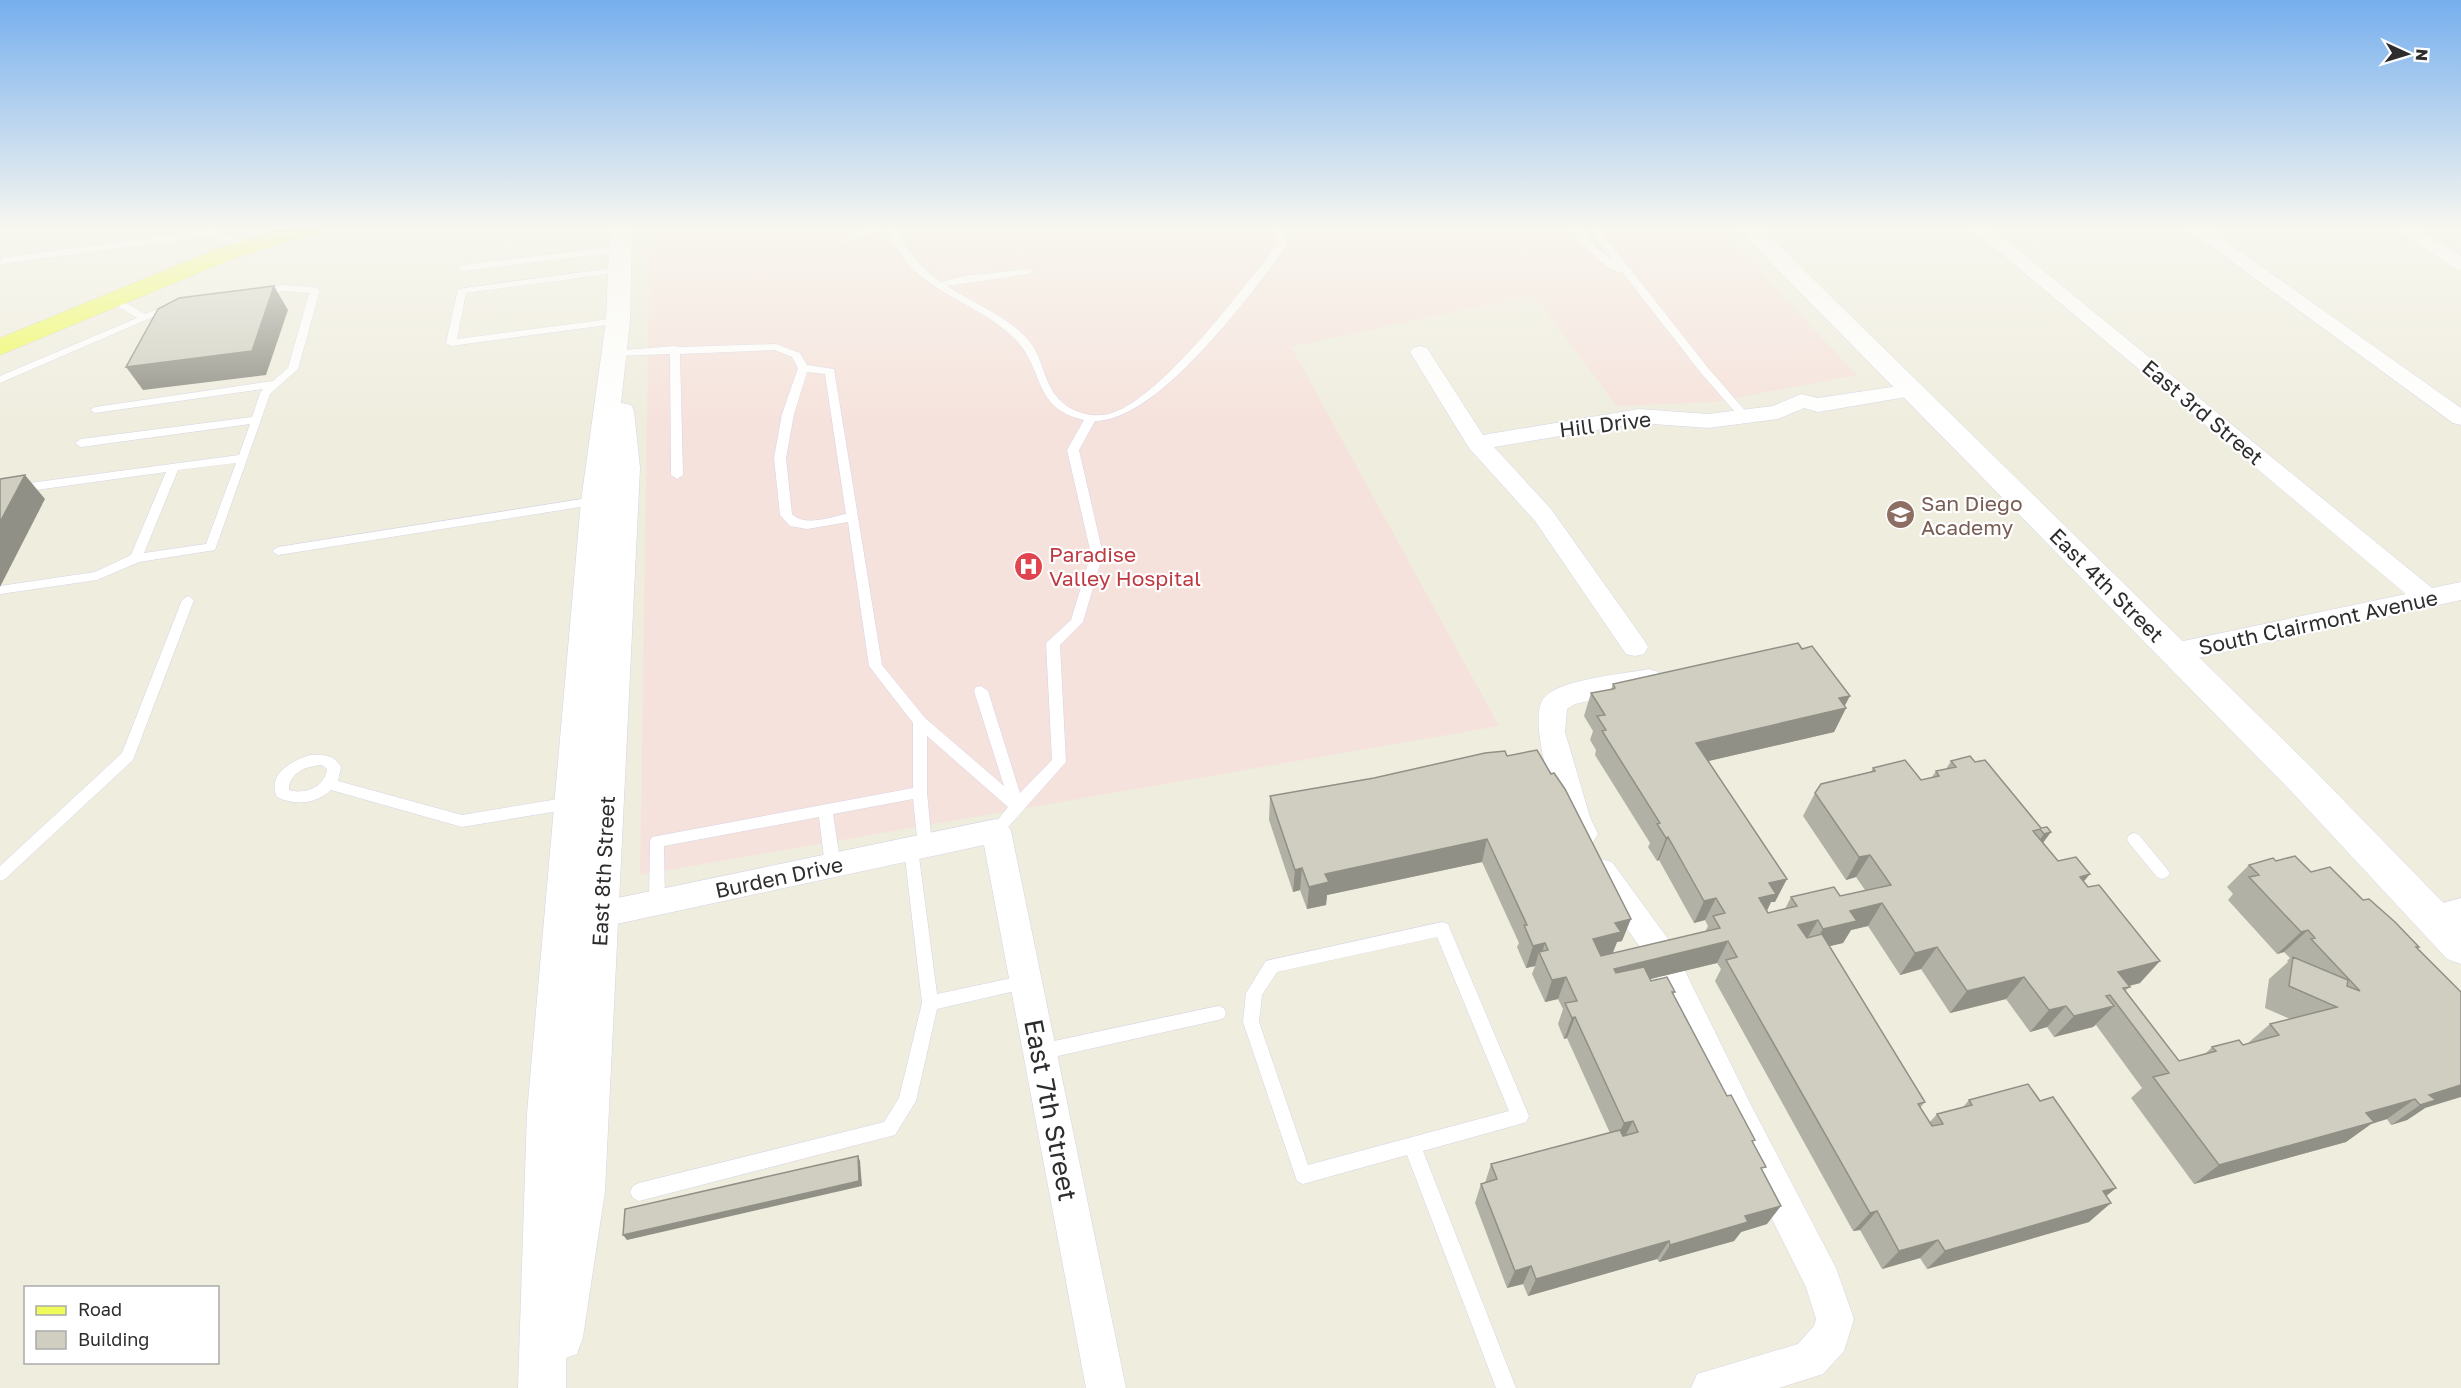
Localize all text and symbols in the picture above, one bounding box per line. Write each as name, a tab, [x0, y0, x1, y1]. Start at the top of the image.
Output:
north arrow	[2377, 24, 2437, 84]
text: N	[2412, 48, 2432, 62]
street label: East 3rd Street	[2137, 354, 2269, 470]
street label: Hill Drive	[1558, 405, 1652, 443]
place label: San Diego Academy	[1921, 490, 2023, 540]
school or university icon: San Diego Academy	[1884, 499, 1916, 531]
street label: East 4th Street	[2044, 522, 2170, 648]
place label: Paradise Valley Hospital	[1049, 541, 1201, 591]
hospital icon: Paradise Valley Hospital	[1012, 550, 1044, 582]
street label: South Clairmont Avenue	[2196, 584, 2440, 660]
street label: East 8th Street	[586, 795, 620, 947]
street label: Burden Drive	[713, 851, 845, 903]
street label: East 7th Street	[1018, 1016, 1084, 1204]
legend	[24, 1286, 219, 1364]
text: Road	[78, 1298, 122, 1320]
text: Building	[78, 1328, 149, 1350]

